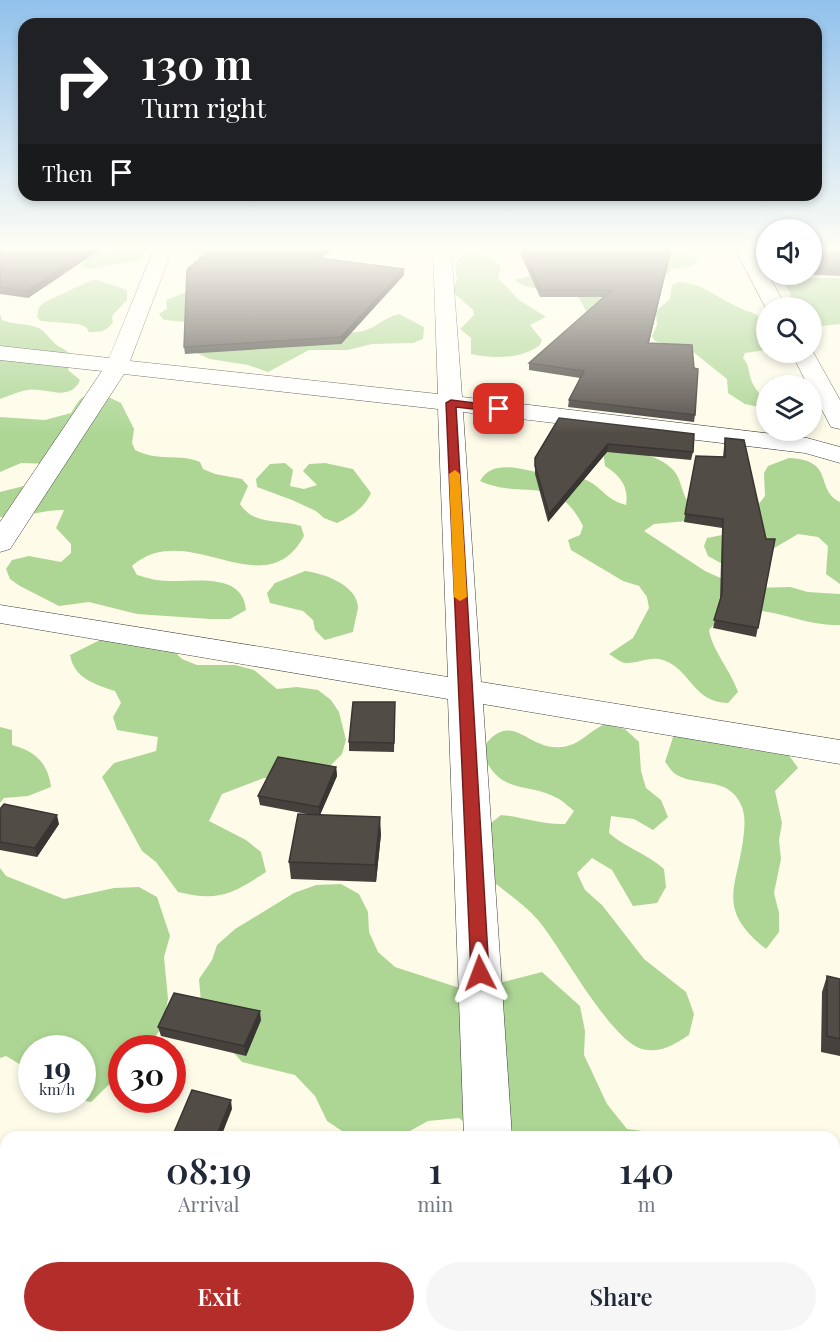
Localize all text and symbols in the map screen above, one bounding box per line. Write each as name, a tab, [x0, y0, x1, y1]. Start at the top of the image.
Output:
text: 130 m	[141, 35, 252, 91]
icon: right	[42, 42, 120, 120]
text: Turn right	[141, 89, 266, 125]
icon: arrive	[105, 156, 138, 189]
text: Then	[42, 158, 93, 188]
map controls	[756, 219, 822, 441]
button: sound	[756, 219, 822, 285]
button: search	[756, 297, 822, 363]
button: layers	[756, 375, 822, 441]
pin	[473, 383, 524, 434]
icon: arrive	[482, 392, 515, 425]
position arrow	[448, 941, 512, 1005]
speed limit sign: 30	[108, 1035, 186, 1113]
text: 19	[43, 1047, 71, 1087]
text: km/h	[39, 1079, 75, 1099]
text: 08:19	[166, 1145, 252, 1193]
text: 1	[428, 1145, 442, 1193]
text: 140	[619, 1145, 674, 1193]
text: Arrival	[178, 1190, 240, 1217]
text: min	[418, 1190, 453, 1217]
text: m	[638, 1190, 655, 1217]
button: Exit	[24, 1262, 414, 1331]
button: Share	[426, 1262, 816, 1331]

